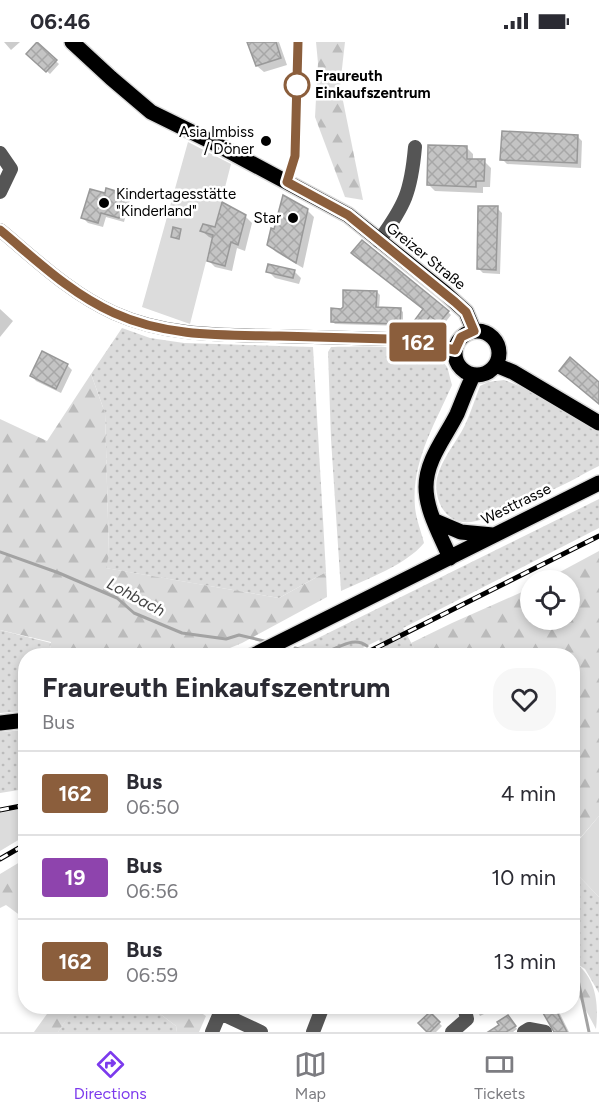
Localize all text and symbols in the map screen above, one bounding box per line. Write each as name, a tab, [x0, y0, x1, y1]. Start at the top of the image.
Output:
text: 06:46	[30, 8, 90, 35]
place label: Fraureuth Einkaufszentrum	[315, 67, 431, 102]
marker: Fraureuth Einkaufszentrum	[284, 72, 310, 98]
place label: Asia Imbiss / Döner	[179, 123, 254, 158]
marker: Asia Imbiss / Döner	[259, 134, 273, 148]
place label: Kindertagesstätte "Kinderland"	[116, 185, 236, 220]
marker: Kindertagesstätte "Kinderland"	[97, 196, 111, 210]
place label: Star	[253, 209, 281, 227]
marker: Star	[286, 211, 300, 225]
street label: Greizer Straße	[383, 219, 469, 293]
line badge: 162	[384, 322, 452, 362]
text: 162	[401, 330, 435, 355]
street label: Westtrasse	[478, 479, 554, 529]
map controls	[520, 570, 580, 630]
button: locate	[520, 570, 580, 630]
water label: Lohbach	[104, 574, 168, 620]
button: heart	[493, 668, 556, 731]
text: Fraureuth Einkaufszentrum	[42, 670, 391, 704]
text: Bus	[42, 710, 75, 734]
text: Bus	[126, 768, 162, 795]
text: 4 min	[501, 780, 556, 807]
text: 162	[58, 781, 92, 806]
text: 06:50	[126, 795, 180, 819]
text: Bus	[126, 852, 162, 879]
text: 10 min	[491, 864, 556, 891]
text: 19	[64, 865, 86, 890]
text: 06:56	[126, 879, 178, 903]
text: Bus	[126, 936, 162, 963]
text: 13 min	[493, 948, 556, 975]
text: 162	[58, 949, 92, 974]
text: 06:59	[126, 963, 178, 987]
tab: Directions	[74, 1048, 147, 1103]
tab: Map	[294, 1048, 327, 1103]
tab: Tickets	[474, 1048, 525, 1103]

